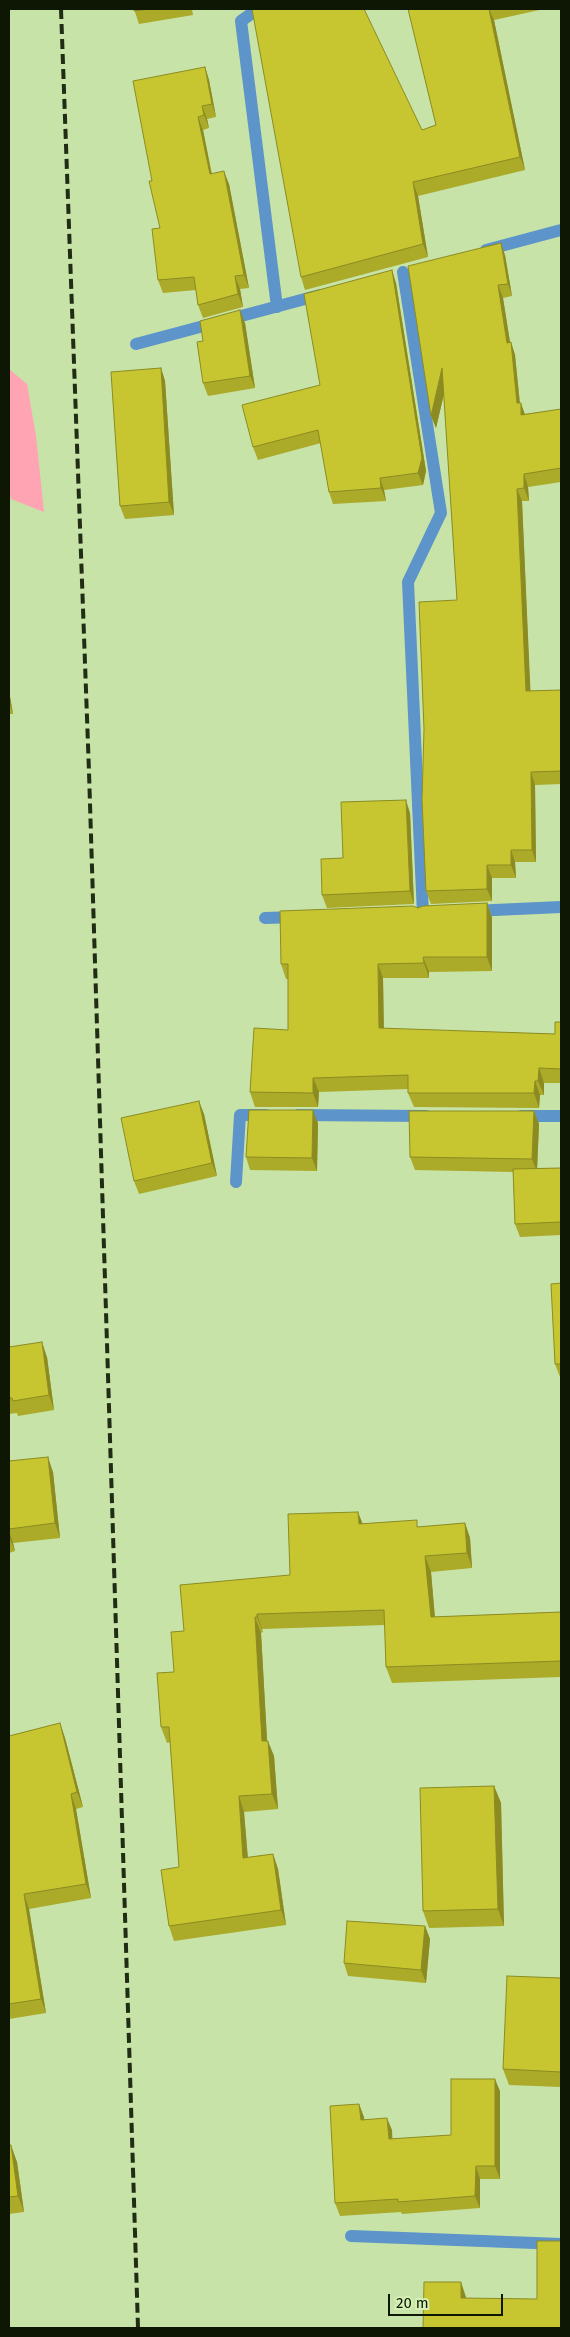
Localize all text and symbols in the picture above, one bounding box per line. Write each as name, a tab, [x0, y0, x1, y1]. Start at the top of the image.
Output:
scale bar	[390, 2284, 505, 2316]
text: 20 m	[396, 2294, 429, 2312]

